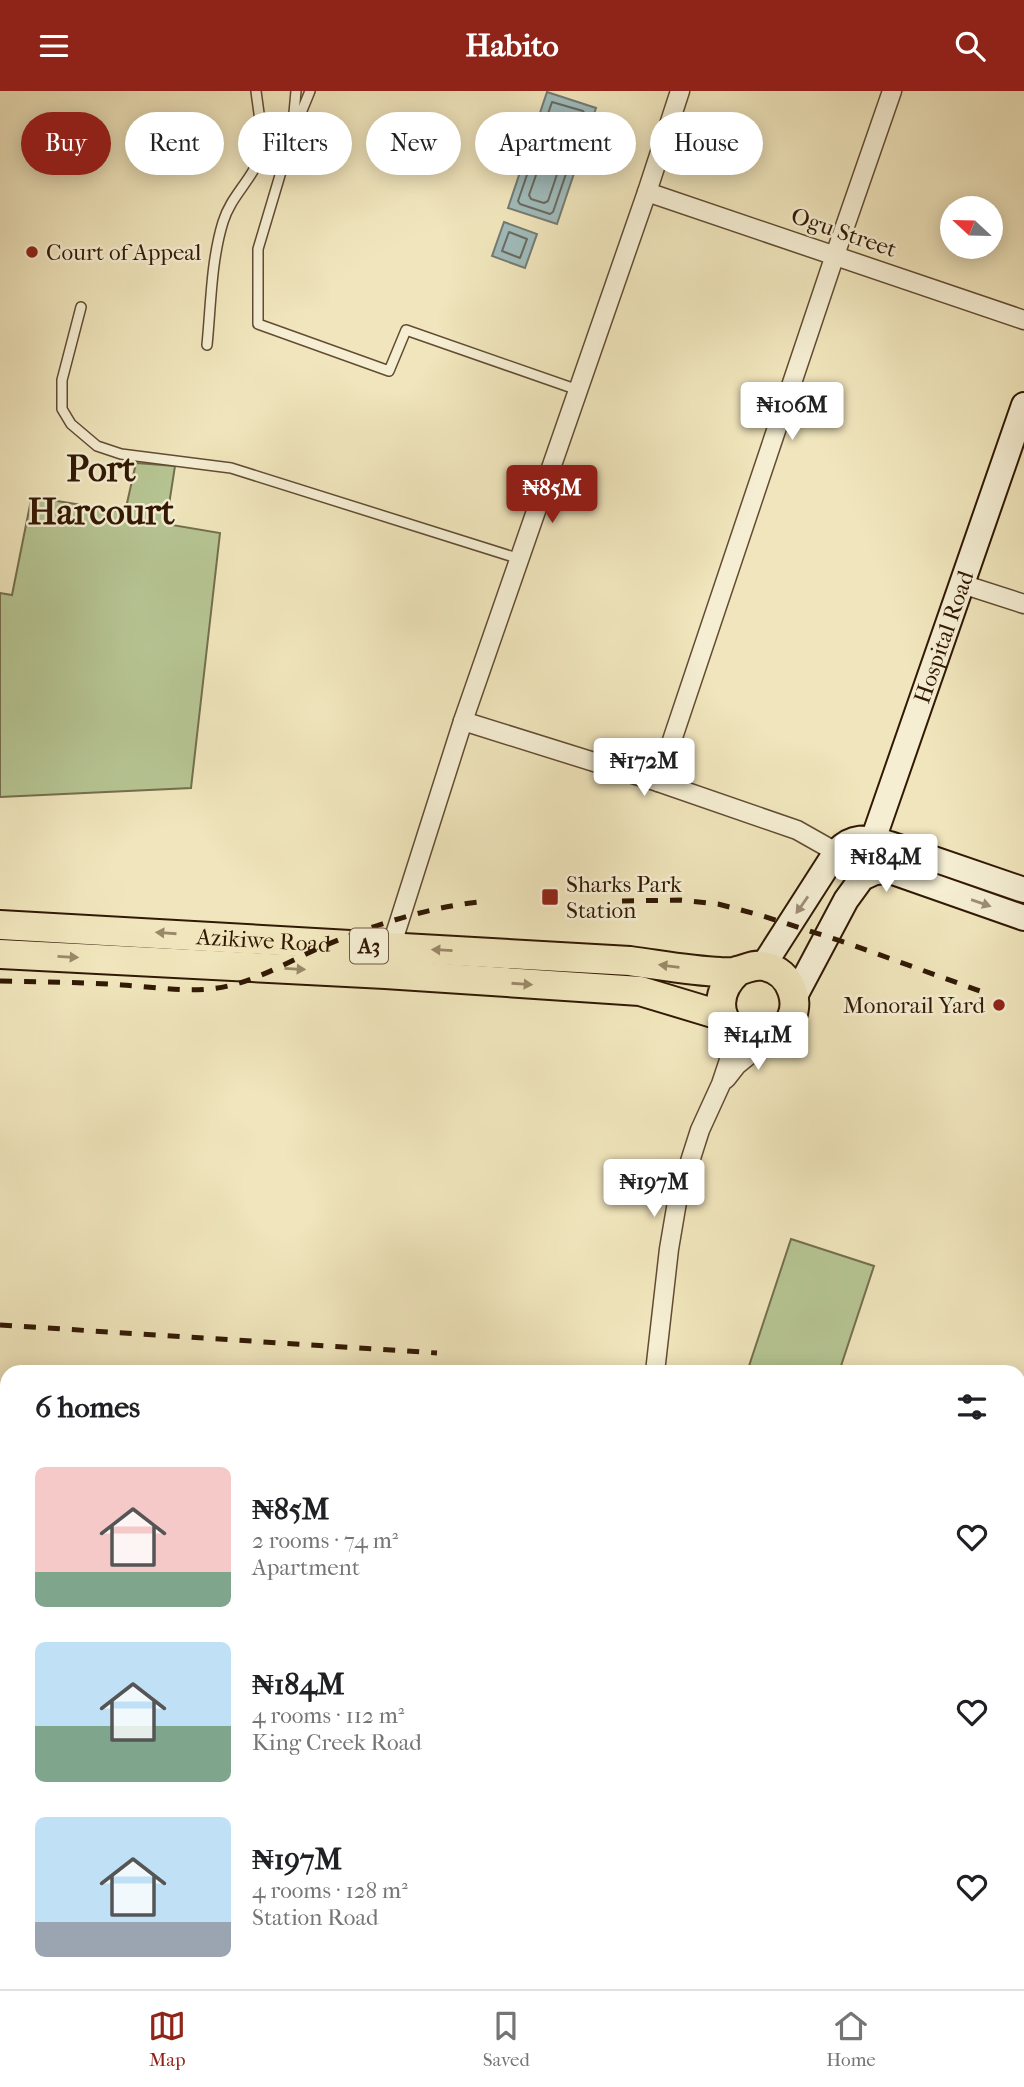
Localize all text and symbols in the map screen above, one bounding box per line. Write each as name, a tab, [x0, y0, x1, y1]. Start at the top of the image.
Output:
icon: menu	[35, 27, 73, 65]
text: Habito	[465, 27, 559, 64]
icon: search	[951, 27, 989, 65]
chip: Buy	[21, 112, 111, 175]
chip: Rent	[125, 112, 224, 175]
chip: Filters	[238, 112, 352, 175]
chip: New	[366, 112, 461, 175]
chip: Apartment	[475, 112, 636, 175]
chip: House	[650, 112, 763, 175]
north arrow	[940, 196, 1003, 259]
map controls	[940, 196, 1003, 259]
street label: Ogu Street	[788, 202, 900, 263]
place label: Court of Appeal	[46, 239, 202, 266]
marker: Court of Appeal	[24, 244, 40, 260]
pin: ₦106M	[743, 383, 841, 442]
text: ₦106M	[757, 391, 827, 418]
district label: Port Harcourt	[28, 447, 175, 534]
pin: ₦85M	[511, 465, 593, 525]
text: ₦85M	[522, 474, 582, 501]
street label: Hospital Road	[908, 567, 980, 707]
pin: ₦172M	[595, 739, 693, 798]
text: ₦172M	[610, 747, 678, 774]
pin: ₦184M	[837, 835, 935, 894]
text: ₦184M	[851, 843, 921, 870]
place label: Sharks Park Station	[566, 871, 683, 924]
marker: Sharks Park Station	[540, 887, 560, 907]
one-way arrow	[795, 896, 809, 914]
one-way arrow	[971, 898, 992, 909]
street label: Azikiwe Road	[195, 923, 332, 958]
one-way arrow	[155, 928, 177, 939]
road number: A3	[350, 929, 388, 963]
one-way arrow	[431, 945, 453, 956]
one-way arrow	[57, 952, 79, 963]
one-way arrow	[658, 961, 680, 972]
one-way arrow	[285, 964, 307, 975]
one-way arrow	[512, 979, 534, 990]
place label: Monorail Yard	[843, 992, 985, 1019]
marker: Monorail Yard	[991, 997, 1007, 1013]
pin: ₦141M	[709, 1013, 807, 1072]
text: ₦141M	[724, 1021, 792, 1048]
pin: ₦197M	[605, 1159, 703, 1219]
text: ₦197M	[619, 1168, 689, 1195]
icon: filters	[953, 1388, 991, 1426]
text: 6 homes	[35, 1390, 140, 1425]
text: ₦85M	[252, 1492, 329, 1527]
icon: home	[91, 1495, 175, 1579]
icon: heart	[953, 1518, 991, 1556]
text: 2 rooms · 74 m²	[252, 1527, 398, 1554]
text: Apartment	[252, 1554, 360, 1581]
text: ₦184M	[252, 1667, 344, 1702]
icon: home	[91, 1670, 175, 1754]
icon: heart	[953, 1693, 991, 1731]
text: 4 rooms · 112 m²	[252, 1702, 404, 1729]
text: King Creek Road	[252, 1729, 422, 1756]
text: ₦197M	[252, 1842, 342, 1877]
icon: home	[91, 1845, 175, 1929]
icon: heart	[953, 1868, 991, 1906]
text: 4 rooms · 128 m²	[252, 1877, 408, 1904]
text: Station Road	[252, 1904, 379, 1931]
tab: Map	[148, 2007, 186, 2071]
tab: Saved	[483, 2007, 530, 2071]
tab: Home	[826, 2007, 876, 2071]

